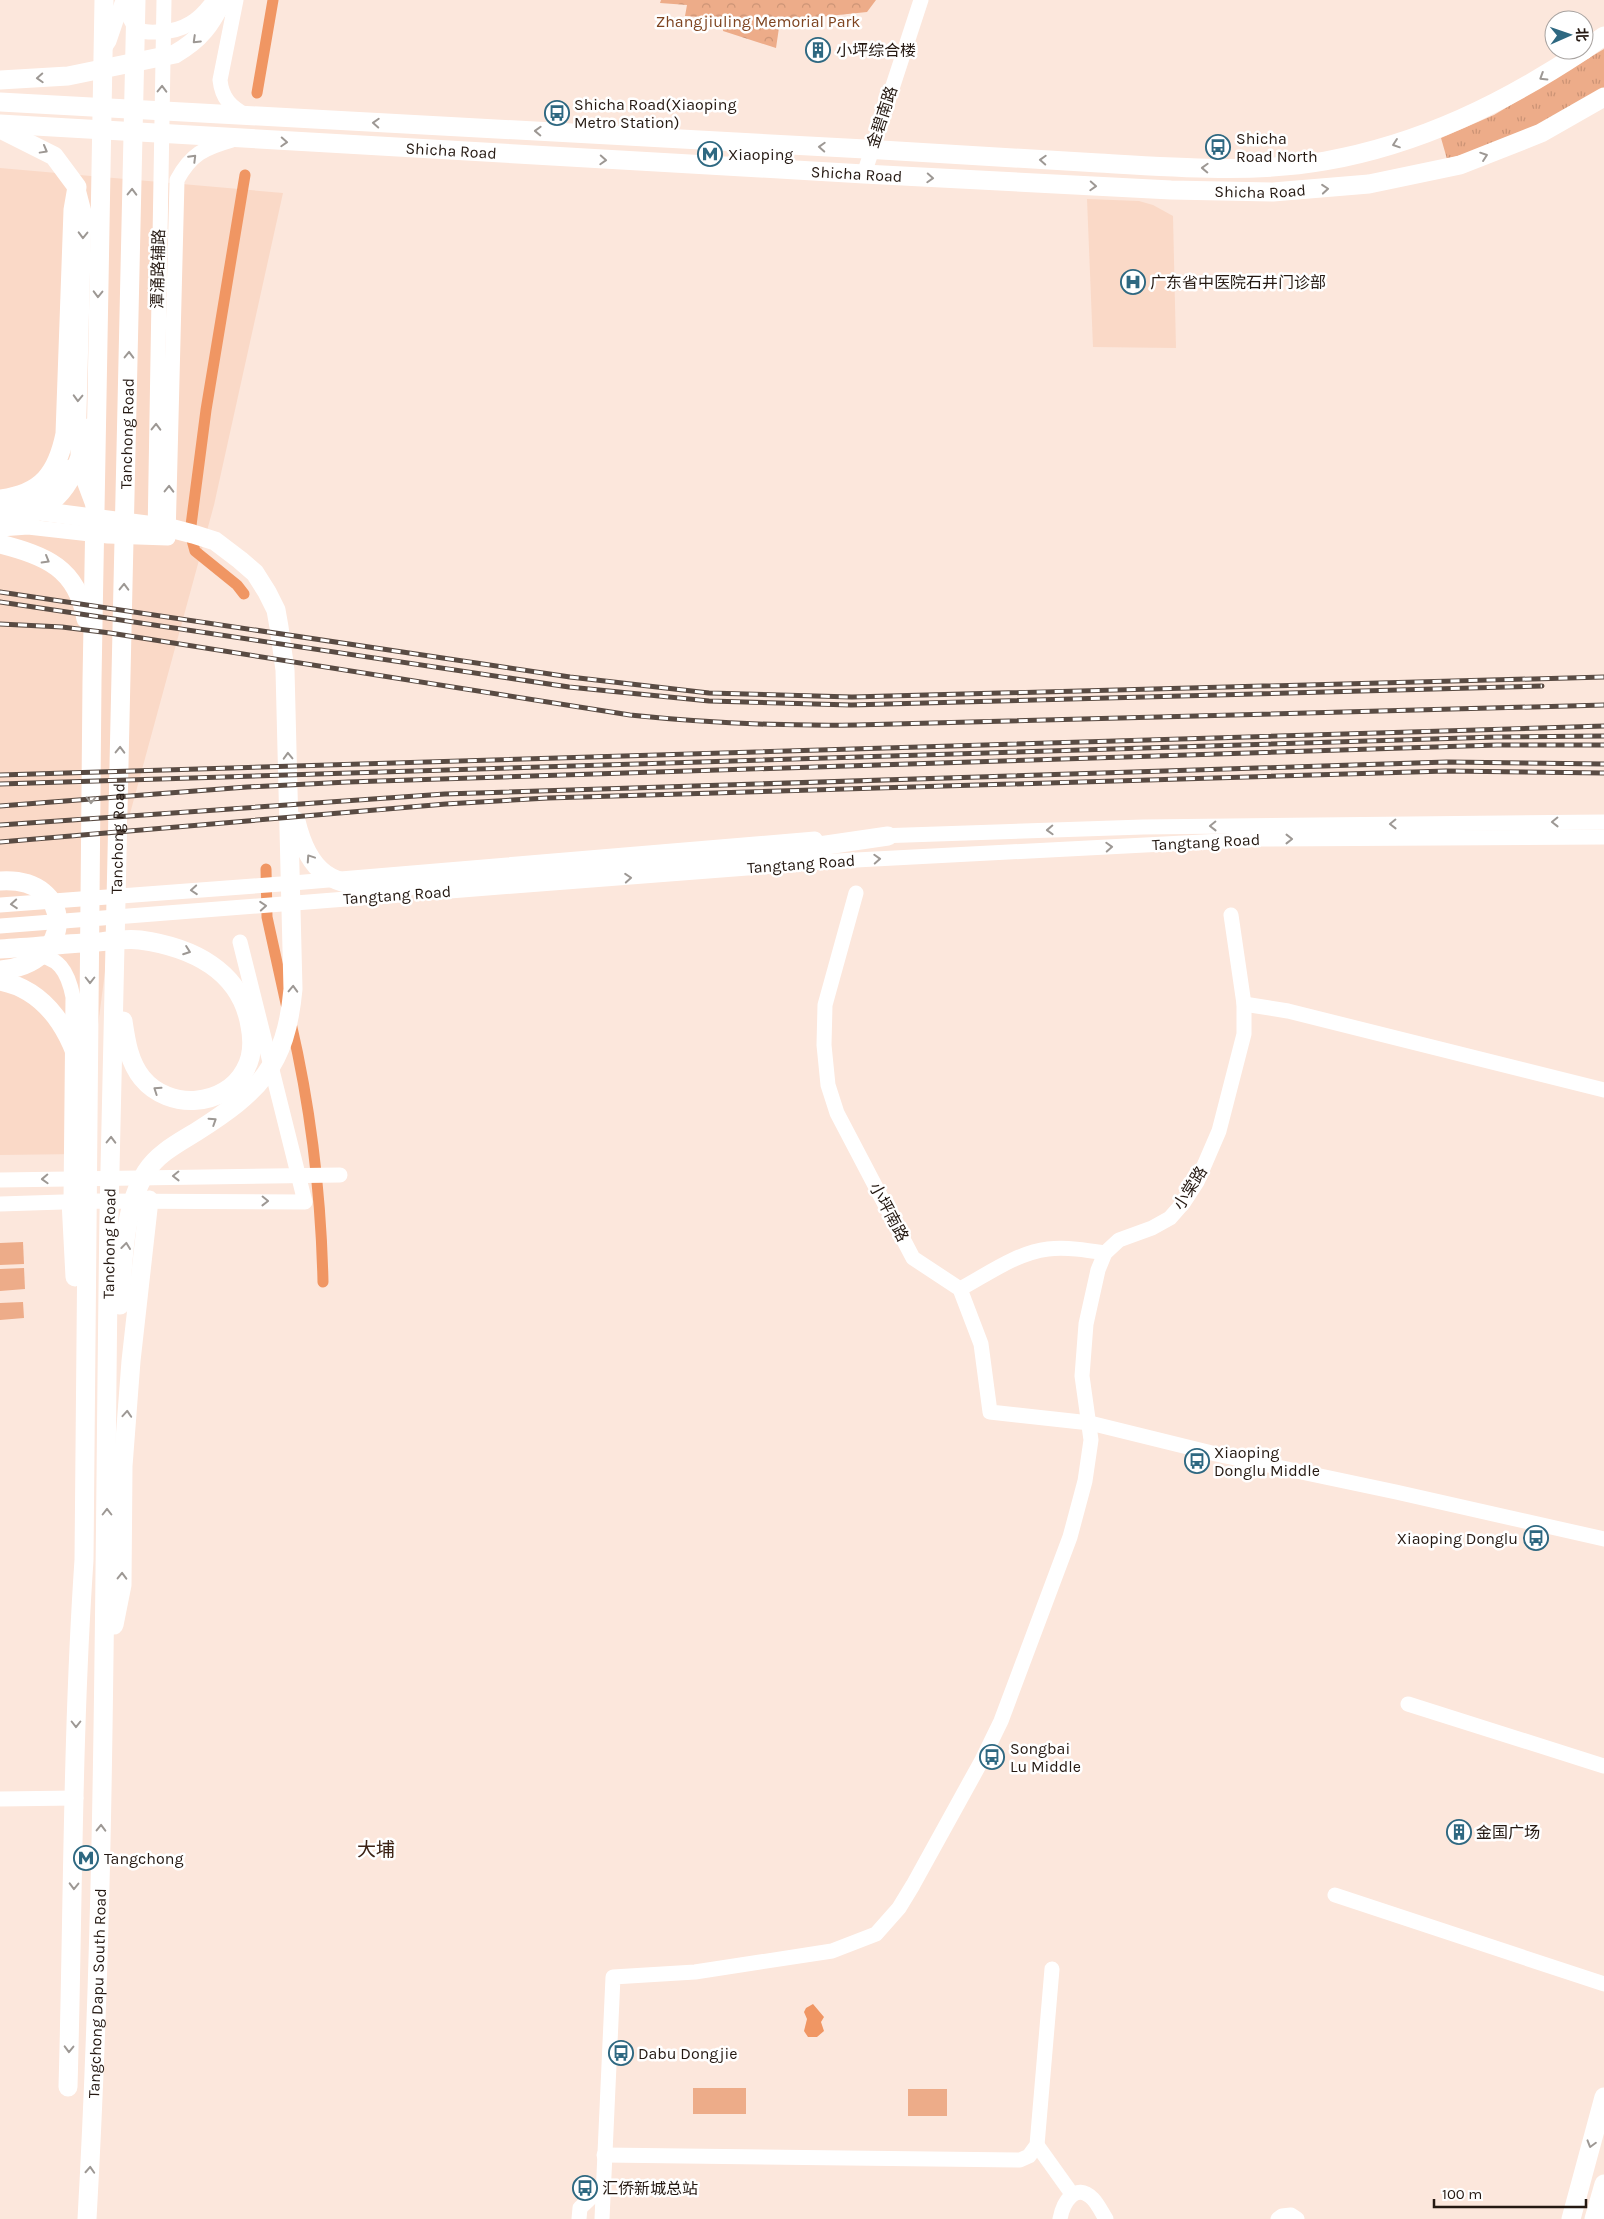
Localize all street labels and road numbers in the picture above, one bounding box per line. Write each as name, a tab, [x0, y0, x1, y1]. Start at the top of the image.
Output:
street label: 金碧南路	[863, 84, 901, 150]
street label: Shicha Road	[405, 138, 497, 162]
street label: Shicha Road	[810, 161, 903, 185]
street label: Shicha Road	[1214, 180, 1307, 202]
street label: 潭涌路辅路	[148, 229, 168, 309]
street label: Tanchong Road	[116, 378, 137, 489]
street label: Tanchong Road	[106, 783, 128, 894]
street label: Tangtang Road	[1151, 830, 1261, 854]
street label: Tangtang Road	[746, 851, 856, 877]
street label: Tangtang Road	[342, 882, 452, 908]
street label: 小棠路	[1169, 1163, 1211, 1213]
street label: 小坪南路	[866, 1179, 912, 1245]
street label: Tanchong Road	[98, 1188, 119, 1299]
street label: Tangchong Dapu South Road	[84, 1888, 109, 2099]

